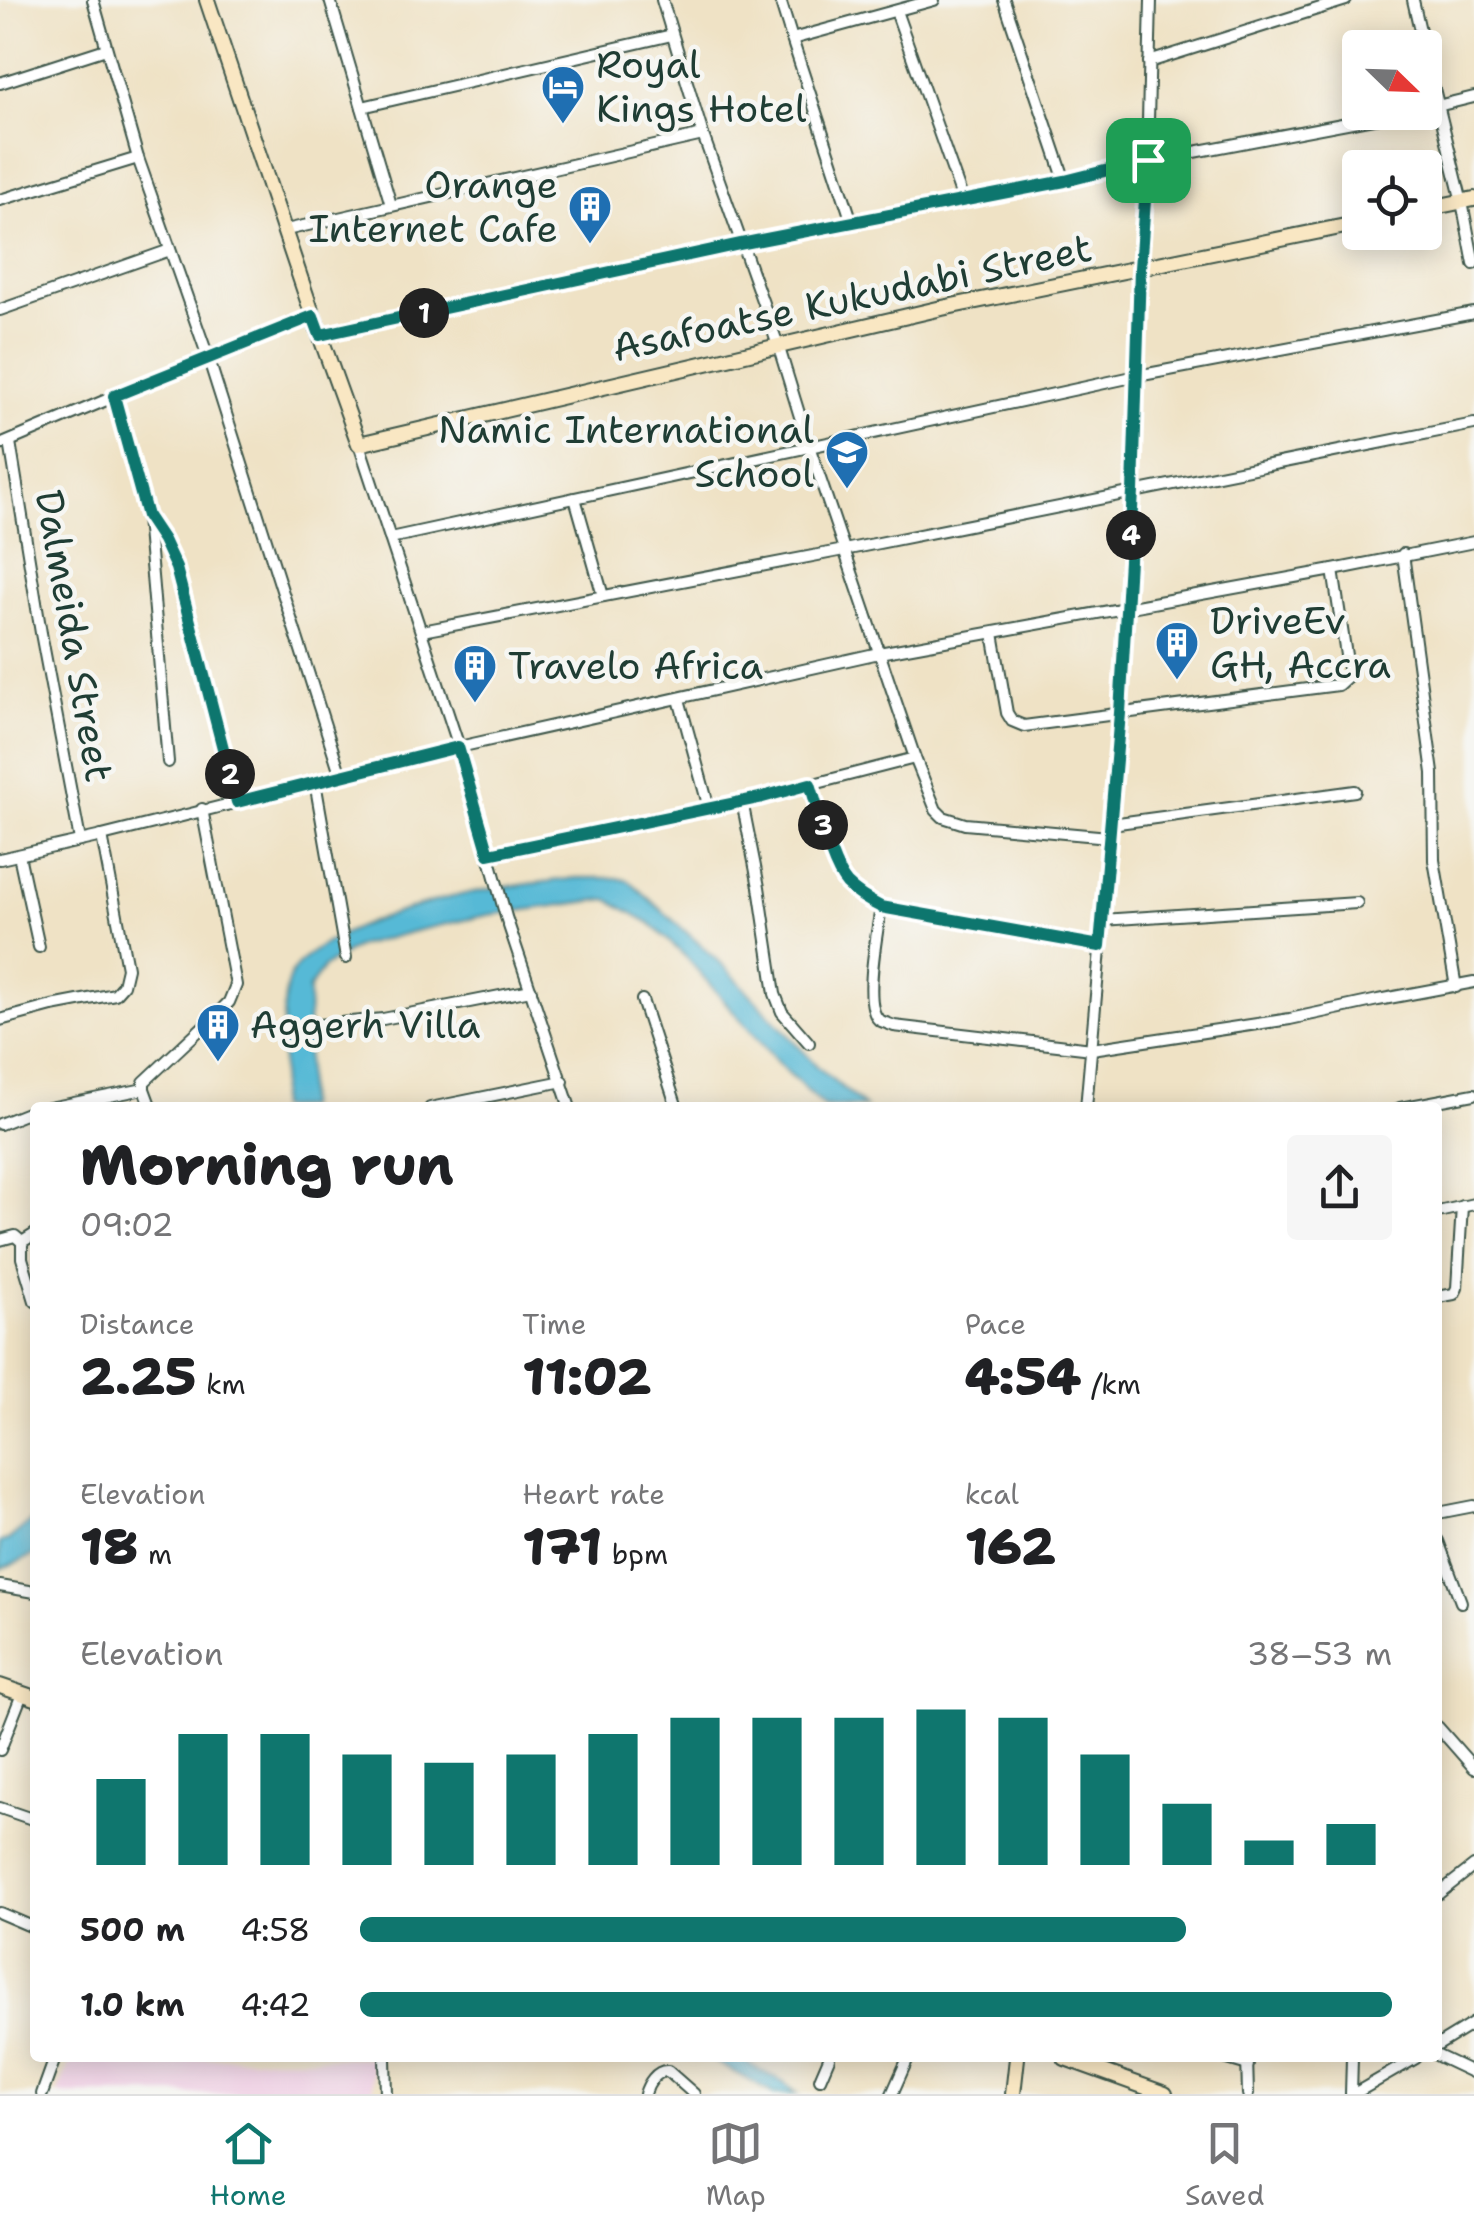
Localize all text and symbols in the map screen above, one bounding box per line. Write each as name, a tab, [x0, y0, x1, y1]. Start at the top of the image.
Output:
north arrow	[1342, 30, 1442, 130]
map controls	[1342, 30, 1442, 250]
place label: Royal Kings Hotel	[596, 39, 807, 134]
hotel icon: Royal Kings Hotel	[540, 64, 586, 125]
pin	[1106, 118, 1191, 203]
icon: arrive	[1121, 133, 1176, 188]
button: locate	[1342, 150, 1442, 250]
place label: Orange Internet Cafe	[308, 159, 558, 254]
building icon: Orange Internet Cafe	[567, 184, 613, 245]
street label: Asafoatse Kukudabi Street	[608, 222, 1096, 373]
pin: 1	[399, 288, 449, 338]
text: 1	[418, 294, 430, 332]
place label: Namic International School	[438, 404, 815, 499]
school or university icon: Namic International School	[824, 429, 870, 490]
street label: Dalmeida Street	[24, 486, 125, 786]
pin: 4	[1106, 510, 1156, 560]
text: 4	[1121, 516, 1141, 554]
place label: DriveEv GH, Accra	[1210, 595, 1391, 690]
building icon: DriveEv GH, Accra	[1154, 620, 1200, 681]
place label: Travelo Africa	[508, 640, 763, 691]
building icon: Travelo Africa	[452, 643, 498, 704]
pin: 2	[205, 749, 255, 799]
text: 2	[220, 755, 240, 793]
pin: 3	[798, 800, 848, 850]
text: 3	[813, 806, 833, 844]
place label: Aggerh Villa	[250, 999, 481, 1050]
building icon: Aggerh Villa	[195, 1002, 241, 1063]
text: Morning run	[80, 1128, 454, 1202]
button: share	[1287, 1135, 1392, 1240]
text: 09:02	[80, 1203, 174, 1246]
text: Distance	[80, 1305, 195, 1343]
text: Time	[522, 1305, 587, 1343]
text: Pace	[965, 1305, 1026, 1343]
text: 2.25	[80, 1343, 197, 1410]
text: 11:02	[522, 1343, 651, 1410]
text: 4:54	[965, 1343, 1081, 1410]
text: km	[197, 1365, 246, 1403]
text: /km	[1081, 1365, 1141, 1403]
text: Elevation	[80, 1475, 205, 1513]
text: Heart rate	[522, 1475, 665, 1513]
text: kcal	[965, 1475, 1019, 1513]
text: 18	[80, 1513, 138, 1580]
text: 171	[522, 1513, 602, 1580]
text: 162	[965, 1513, 1056, 1580]
text: m	[138, 1535, 172, 1573]
text: bpm	[602, 1535, 668, 1573]
text: Elevation	[80, 1632, 223, 1675]
text: 38–53 m	[1247, 1632, 1392, 1675]
text: 500 m	[80, 1908, 185, 1951]
text: 4:58	[240, 1908, 310, 1951]
text: 1.0 km	[80, 1983, 185, 2026]
text: 4:42	[240, 1983, 311, 2026]
tab: Home	[210, 2116, 287, 2214]
tab: Map	[706, 2116, 766, 2214]
tab: Saved	[1185, 2116, 1264, 2214]

